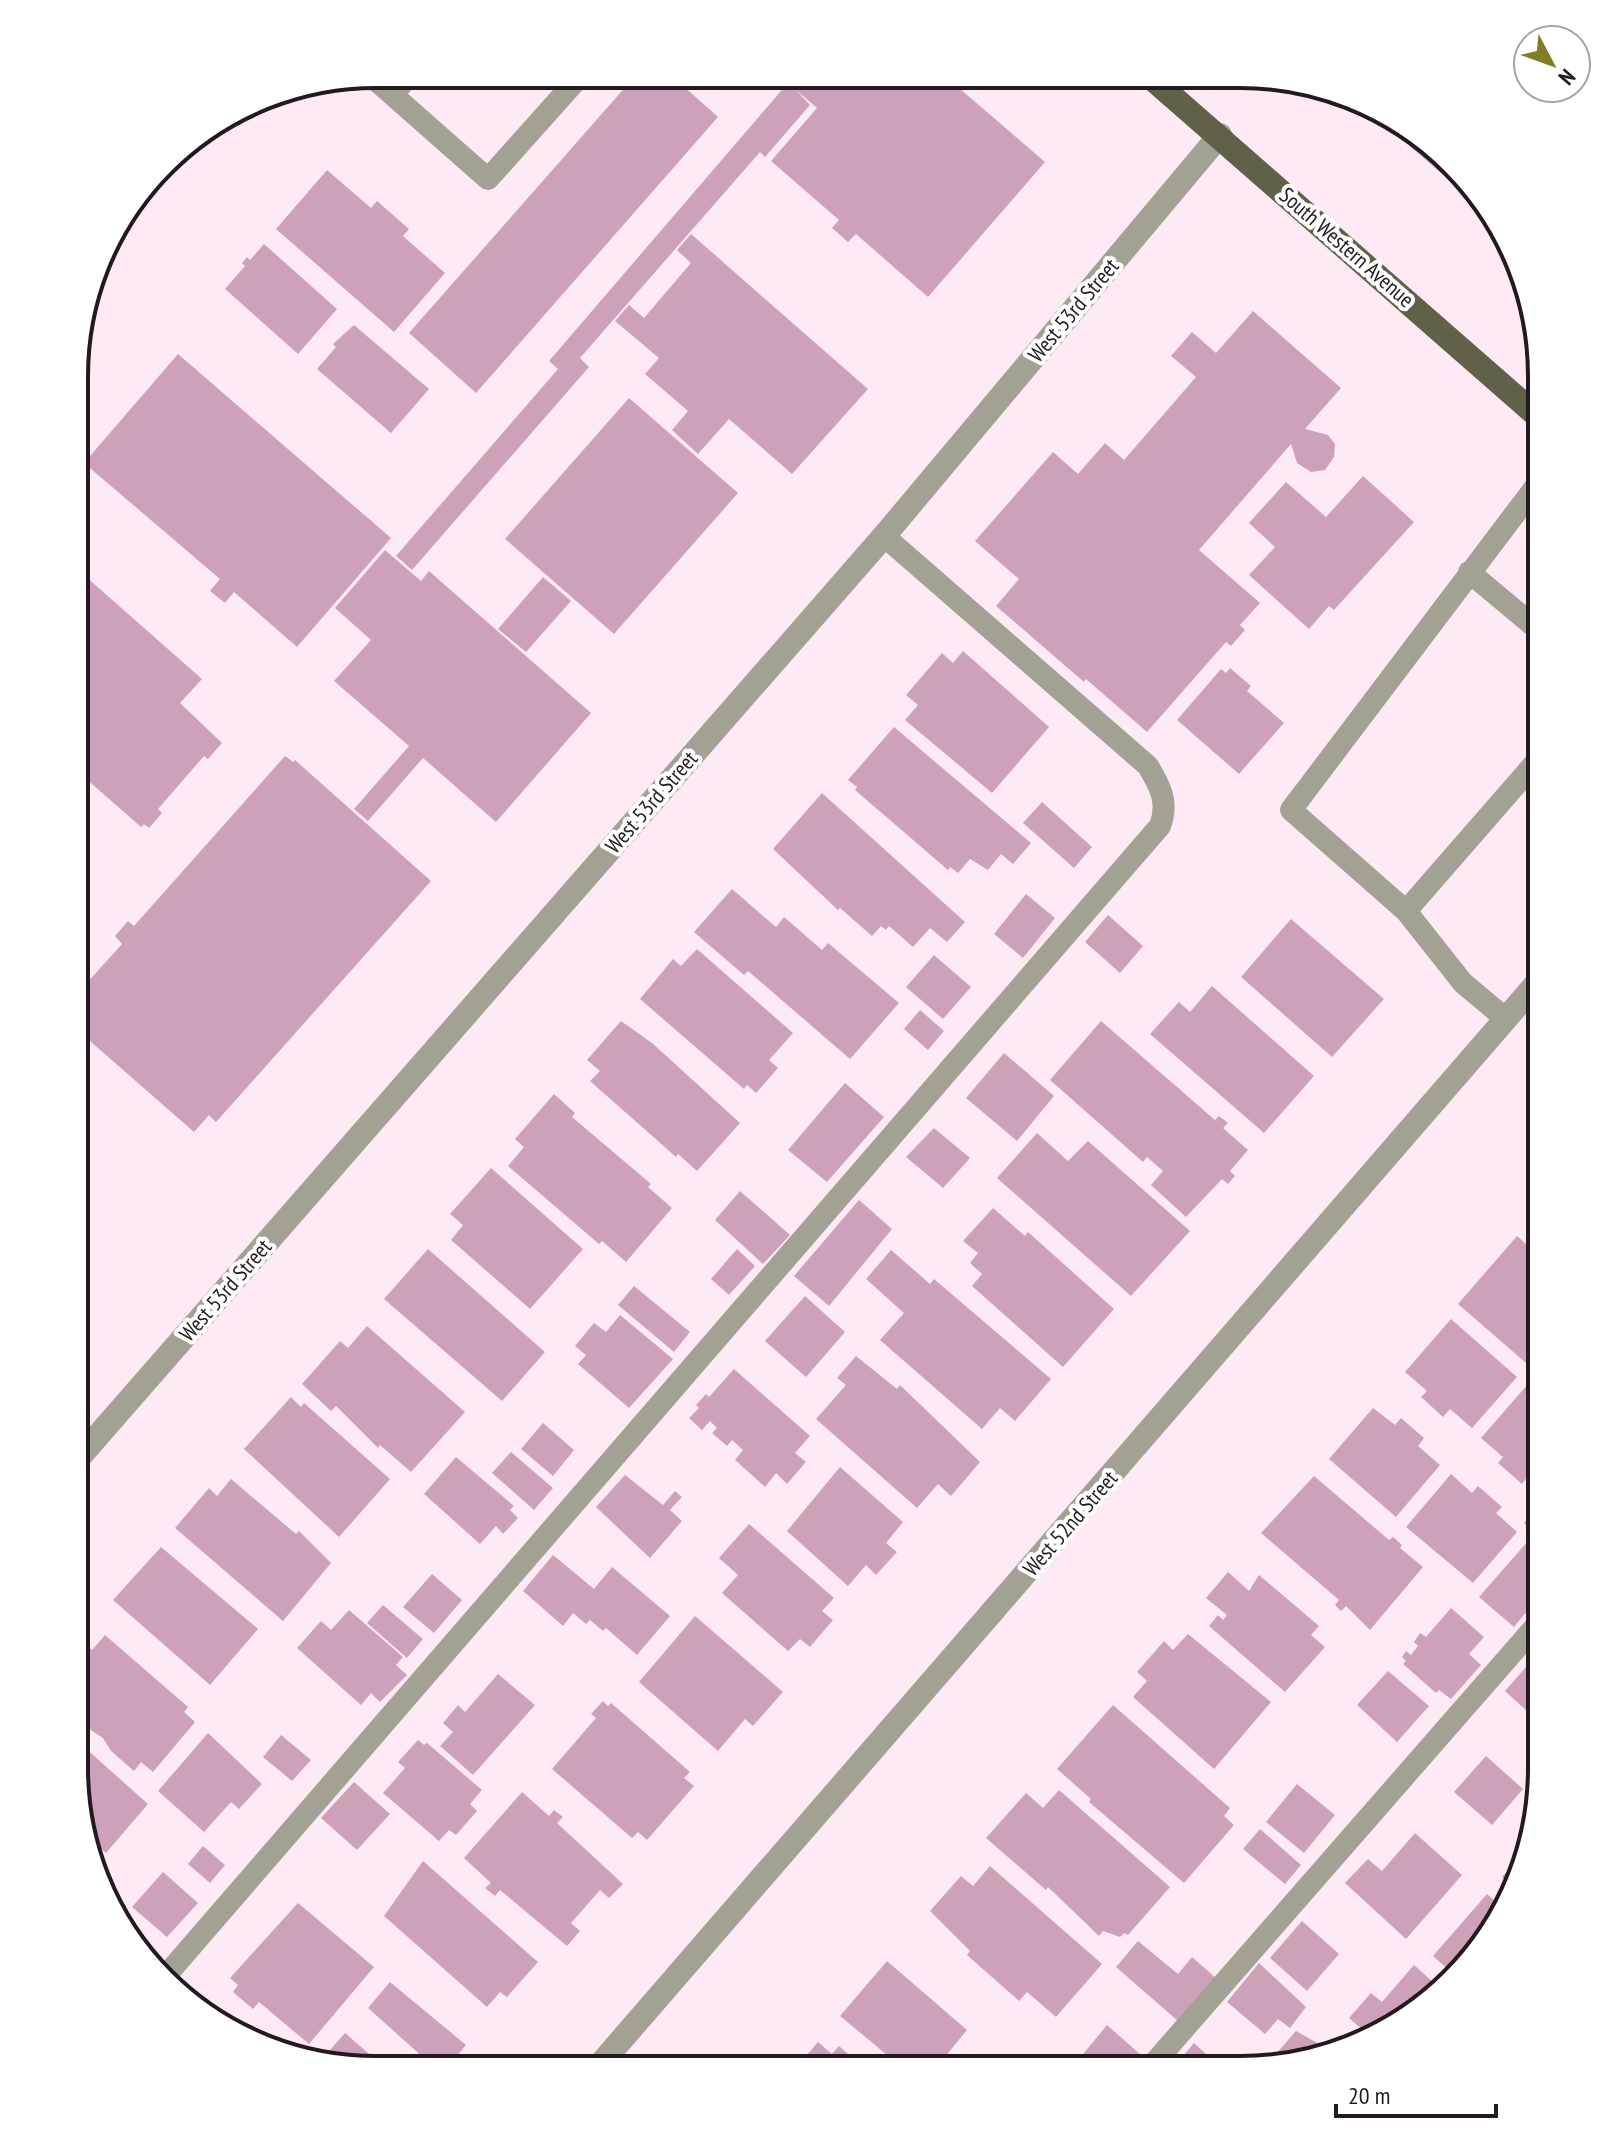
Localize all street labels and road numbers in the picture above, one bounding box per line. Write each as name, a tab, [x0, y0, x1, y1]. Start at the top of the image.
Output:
street label: South Western Avenue	[1274, 181, 1420, 313]
street label: West 53rd Street	[1022, 252, 1124, 368]
street label: West 53rd Street	[599, 745, 703, 859]
street label: West 53rd Street	[173, 1233, 277, 1347]
street label: West 52nd Street	[1017, 1465, 1123, 1581]

